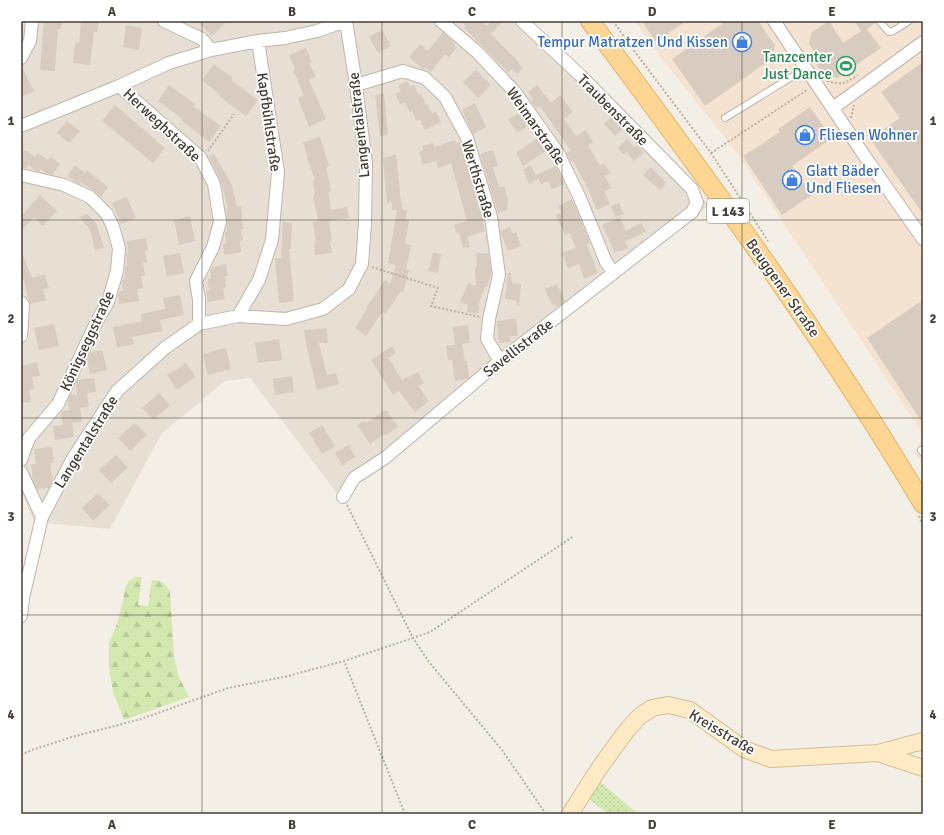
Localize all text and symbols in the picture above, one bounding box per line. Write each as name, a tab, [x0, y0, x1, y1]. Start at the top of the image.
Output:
text: A	[108, 4, 117, 20]
text: B	[288, 4, 296, 20]
text: C	[468, 4, 476, 20]
text: D	[648, 4, 657, 20]
text: E	[828, 4, 836, 20]
shop icon: Tempur Matratzen Und Kissen	[731, 31, 753, 53]
place label: Tempur Matratzen Und Kissen	[538, 33, 728, 51]
place label: Tanzcenter Just Dance	[762, 48, 832, 83]
sports icon: Tanzcenter Just Dance	[835, 55, 857, 77]
street label: Kapfbühlstraße	[253, 71, 285, 173]
street label: Langentalstraße	[345, 71, 373, 179]
street label: Traubenstraße	[574, 71, 652, 149]
street label: Weimarstraße	[503, 84, 569, 168]
street label: Herweghstraße	[119, 85, 205, 165]
text: 1	[7, 113, 15, 129]
text: 1	[929, 113, 937, 129]
shop icon: Fliesen Wohner	[794, 124, 816, 146]
place label: Fliesen Wohner	[819, 126, 918, 144]
street label: Werthstraße	[458, 138, 498, 220]
place label: Glatt Bäder Und Fliesen	[806, 162, 881, 197]
shop icon: Glatt Bäder Und Fliesen	[781, 169, 803, 191]
road number: L 143	[707, 199, 749, 223]
street label: Beuggener Straße	[742, 235, 824, 341]
street label: Königseggstraße	[56, 288, 118, 394]
text: 2	[7, 311, 15, 327]
text: 2	[929, 311, 937, 327]
street label: Savellistraße	[479, 315, 557, 381]
street label: Langentalstraße	[50, 392, 122, 492]
text: 3	[7, 509, 15, 525]
text: 3	[929, 509, 937, 525]
street label: Kreisstraße	[686, 705, 758, 759]
text: 4	[7, 707, 15, 723]
text: 4	[929, 707, 937, 723]
text: A	[108, 817, 117, 833]
text: B	[288, 817, 296, 833]
text: C	[468, 817, 476, 833]
text: D	[648, 817, 657, 833]
text: E	[828, 817, 836, 833]

